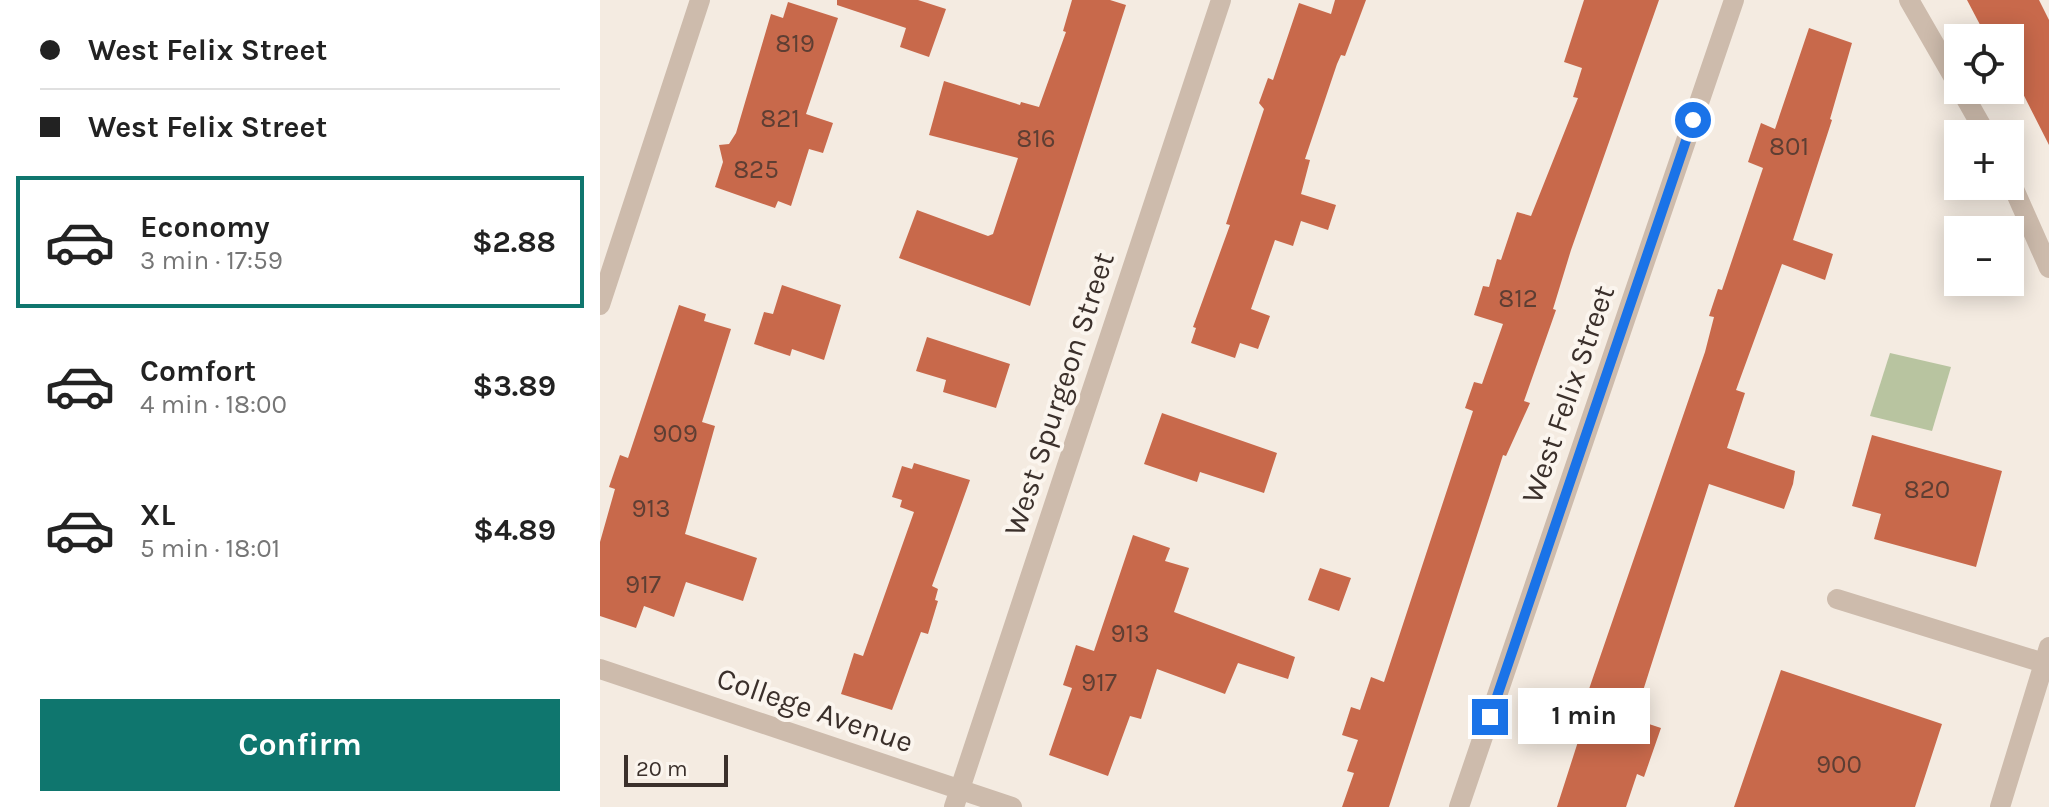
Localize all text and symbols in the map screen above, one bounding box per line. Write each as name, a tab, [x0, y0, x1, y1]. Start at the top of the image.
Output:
map controls	[1944, 24, 2024, 296]
button: locate	[1944, 24, 2024, 104]
house number: 819	[775, 28, 815, 59]
text: West Felix Street	[88, 32, 327, 68]
route start	[1675, 102, 1711, 138]
house number: 821	[760, 103, 800, 134]
text: West Felix Street	[88, 109, 327, 145]
button: +	[1944, 120, 2024, 200]
house number: 816	[1016, 123, 1056, 154]
house number: 801	[1769, 131, 1809, 162]
house number: 825	[733, 154, 779, 185]
icon: car	[44, 206, 116, 278]
text: Economy	[140, 209, 270, 245]
button: −	[1944, 216, 2024, 296]
text: $2.88	[472, 224, 556, 260]
text: 3 min · 17:59	[140, 245, 283, 276]
street label: West Spurgeon Street	[996, 248, 1122, 540]
street label: West Felix Street	[1514, 280, 1622, 508]
house number: 812	[1498, 283, 1538, 314]
icon: car	[44, 350, 116, 422]
text: Comfort	[140, 353, 256, 389]
text: $3.89	[473, 368, 556, 404]
text: 4 min · 18:00	[140, 389, 287, 420]
house number: 909	[652, 418, 698, 449]
house number: 820	[1904, 474, 1950, 505]
house number: 913	[631, 493, 671, 524]
icon: car	[44, 494, 116, 566]
text: XL	[140, 497, 175, 533]
text: $4.89	[473, 512, 556, 548]
text: 5 min · 18:01	[140, 533, 280, 564]
house number: 917	[625, 569, 661, 600]
house number: 913	[1110, 618, 1150, 649]
street label: College Avenue	[712, 660, 918, 760]
house number: 917	[1081, 667, 1117, 698]
callout: 1 min	[1518, 689, 1650, 745]
button: Confirm	[40, 699, 560, 791]
route end	[1472, 699, 1508, 735]
text: 1 min	[1551, 700, 1617, 731]
house number: 900	[1816, 749, 1862, 780]
scale bar	[624, 751, 728, 787]
text: 20 m	[636, 756, 688, 782]

